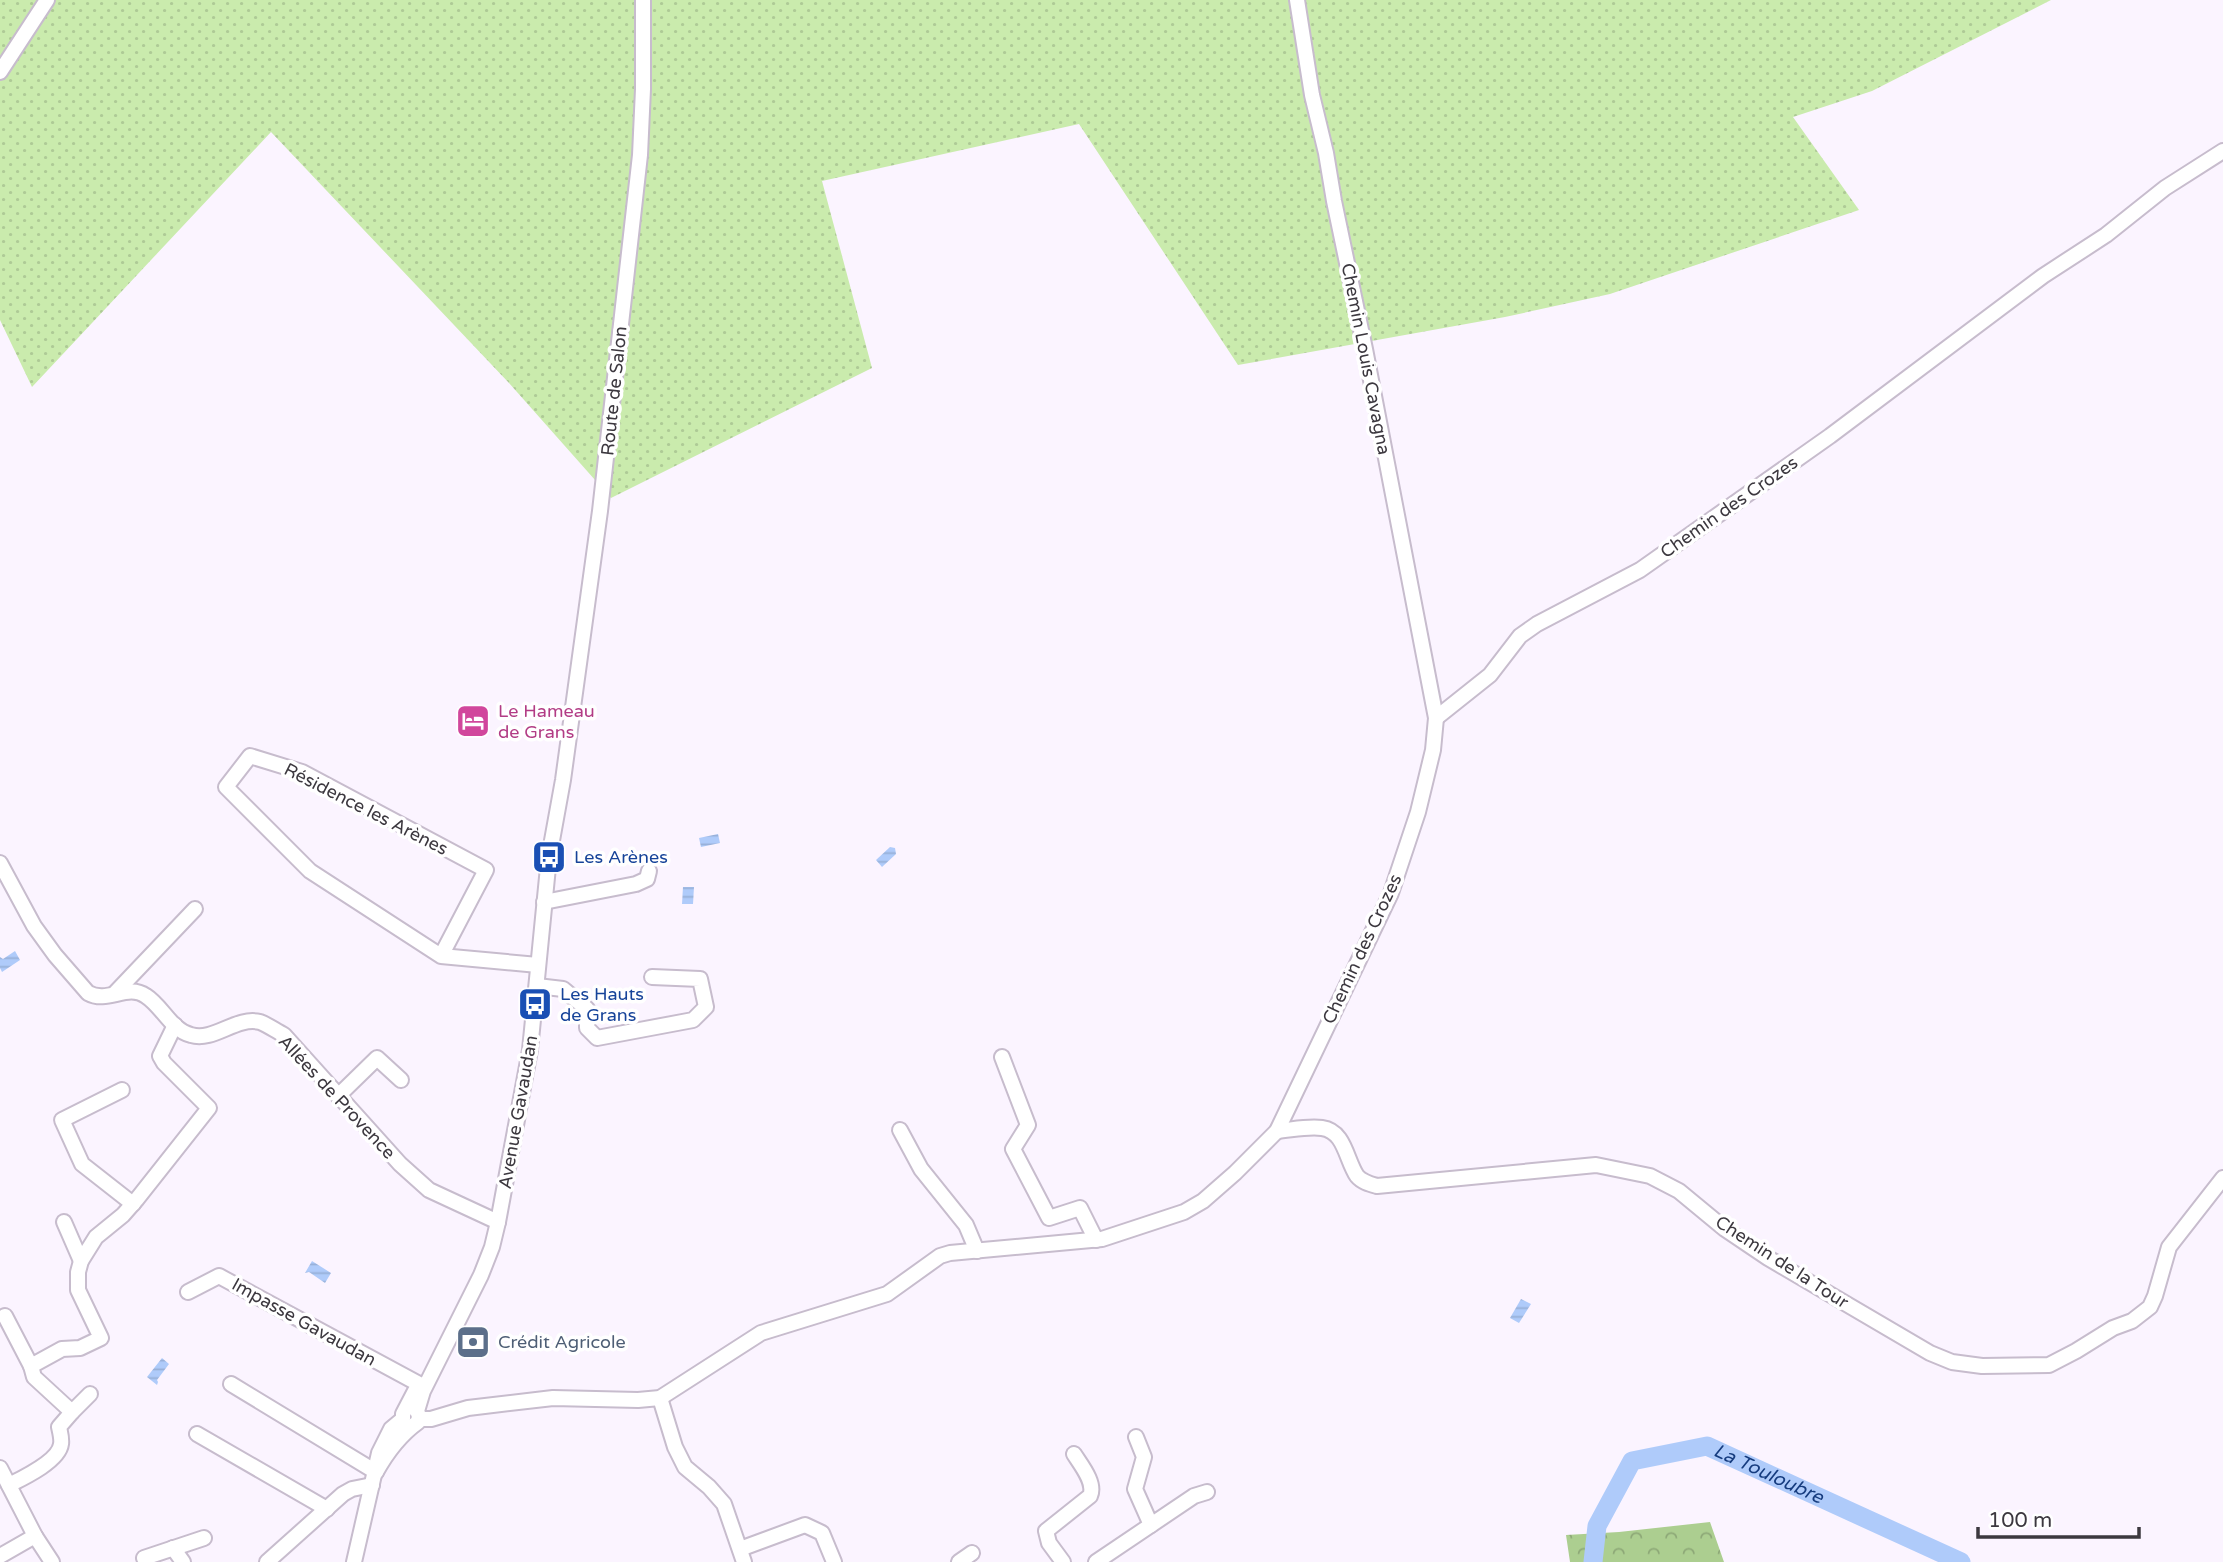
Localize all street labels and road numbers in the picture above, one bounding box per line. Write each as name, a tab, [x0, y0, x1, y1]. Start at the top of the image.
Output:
street label: Chemin Louis Cavagna	[1337, 261, 1395, 457]
street label: Route de Salon	[596, 325, 632, 457]
street label: Chemin des Crozes	[1656, 451, 1802, 563]
street label: Résidence les Arènes	[280, 758, 452, 860]
street label: Chemin des Crozes	[1318, 871, 1406, 1027]
street label: Allées de Provence	[274, 1030, 400, 1164]
street label: Avenue Gavaudan	[494, 1033, 542, 1191]
street label: Chemin de la Tour	[1711, 1211, 1853, 1313]
street label: Impasse Gavaudan	[228, 1273, 380, 1371]

